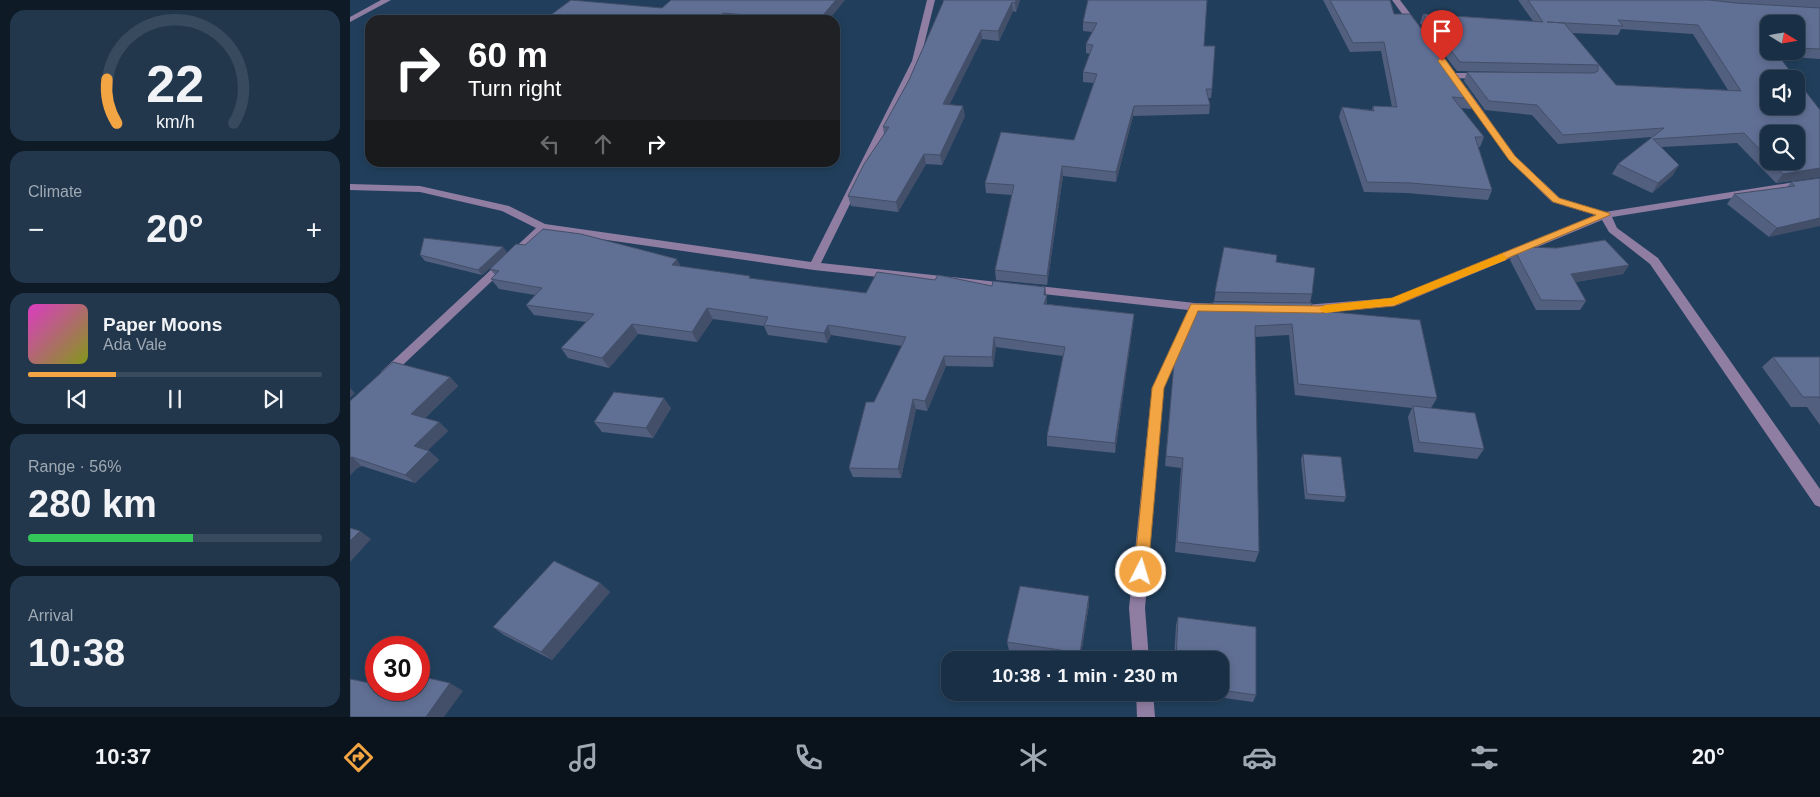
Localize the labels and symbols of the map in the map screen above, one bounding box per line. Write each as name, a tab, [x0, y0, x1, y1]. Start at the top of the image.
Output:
pin	[1421, 10, 1463, 61]
north arrow	[1760, 15, 1805, 60]
position arrow	[1114, 545, 1166, 597]
speed limit sign: 30	[365, 636, 430, 701]

